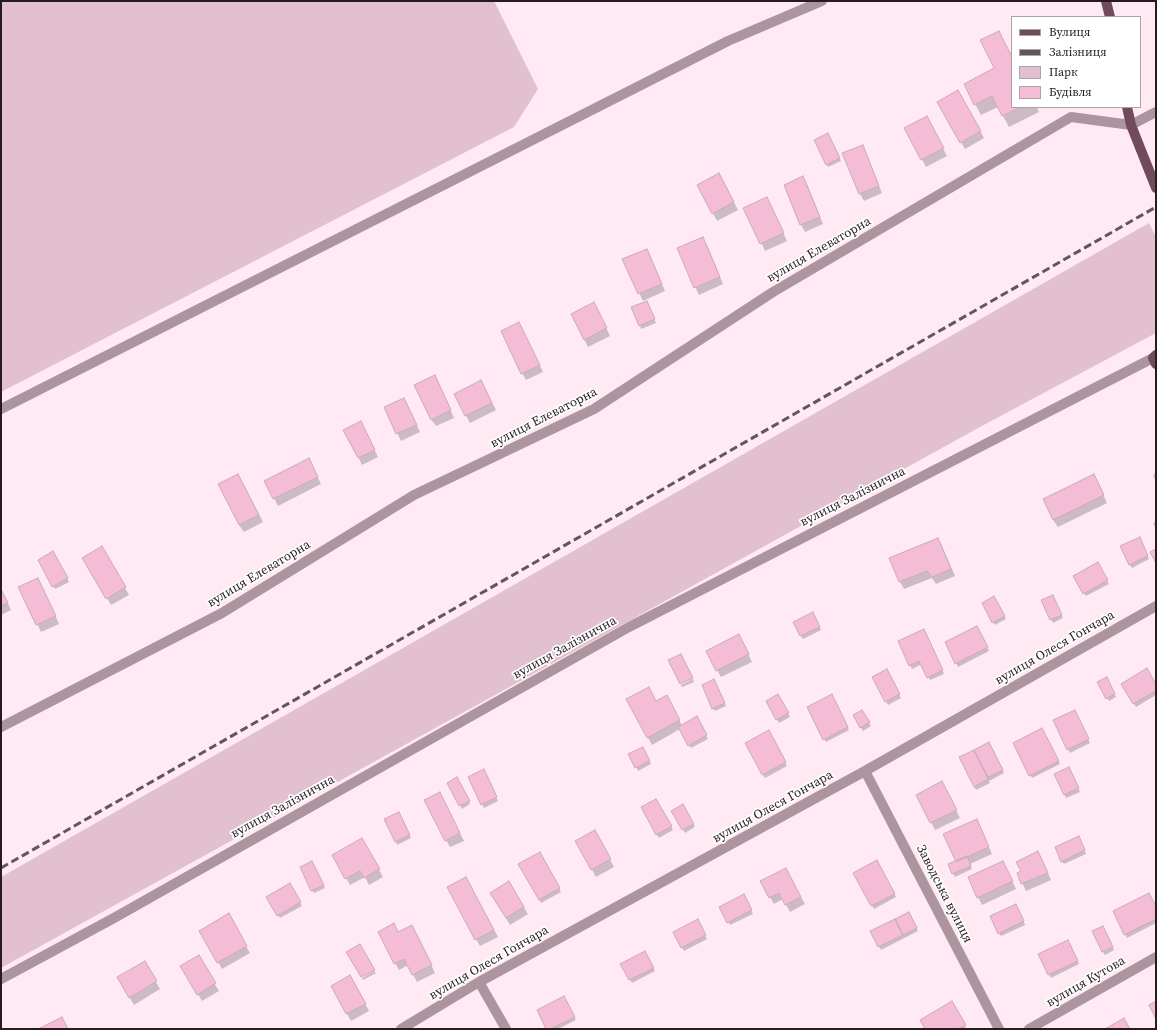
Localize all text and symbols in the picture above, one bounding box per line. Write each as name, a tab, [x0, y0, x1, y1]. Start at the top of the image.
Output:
legend	[1011, 16, 1141, 108]
text: Вулиця	[1049, 24, 1090, 40]
text: Залізниця	[1049, 44, 1107, 60]
text: Парк	[1049, 64, 1078, 80]
text: Будівля	[1049, 84, 1092, 100]
street label: вулиця Елеваторна	[764, 214, 874, 286]
street label: вулиця Елеваторна	[488, 384, 600, 452]
street label: вулиця Залізнична	[798, 464, 908, 530]
street label: вулиця Елеваторна	[204, 537, 314, 611]
street label: вулиця Олеся Гончара	[993, 607, 1117, 689]
street label: вулиця Залізнична	[510, 613, 620, 683]
street label: вулиця Олеся Гончара	[710, 767, 836, 847]
street label: вулиця Залізнична	[228, 772, 338, 842]
street label: Заводська вулиця	[913, 842, 975, 946]
street label: вулиця Олеся Гончара	[427, 922, 551, 1004]
street label: вулиця Кутова	[1044, 953, 1128, 1011]

